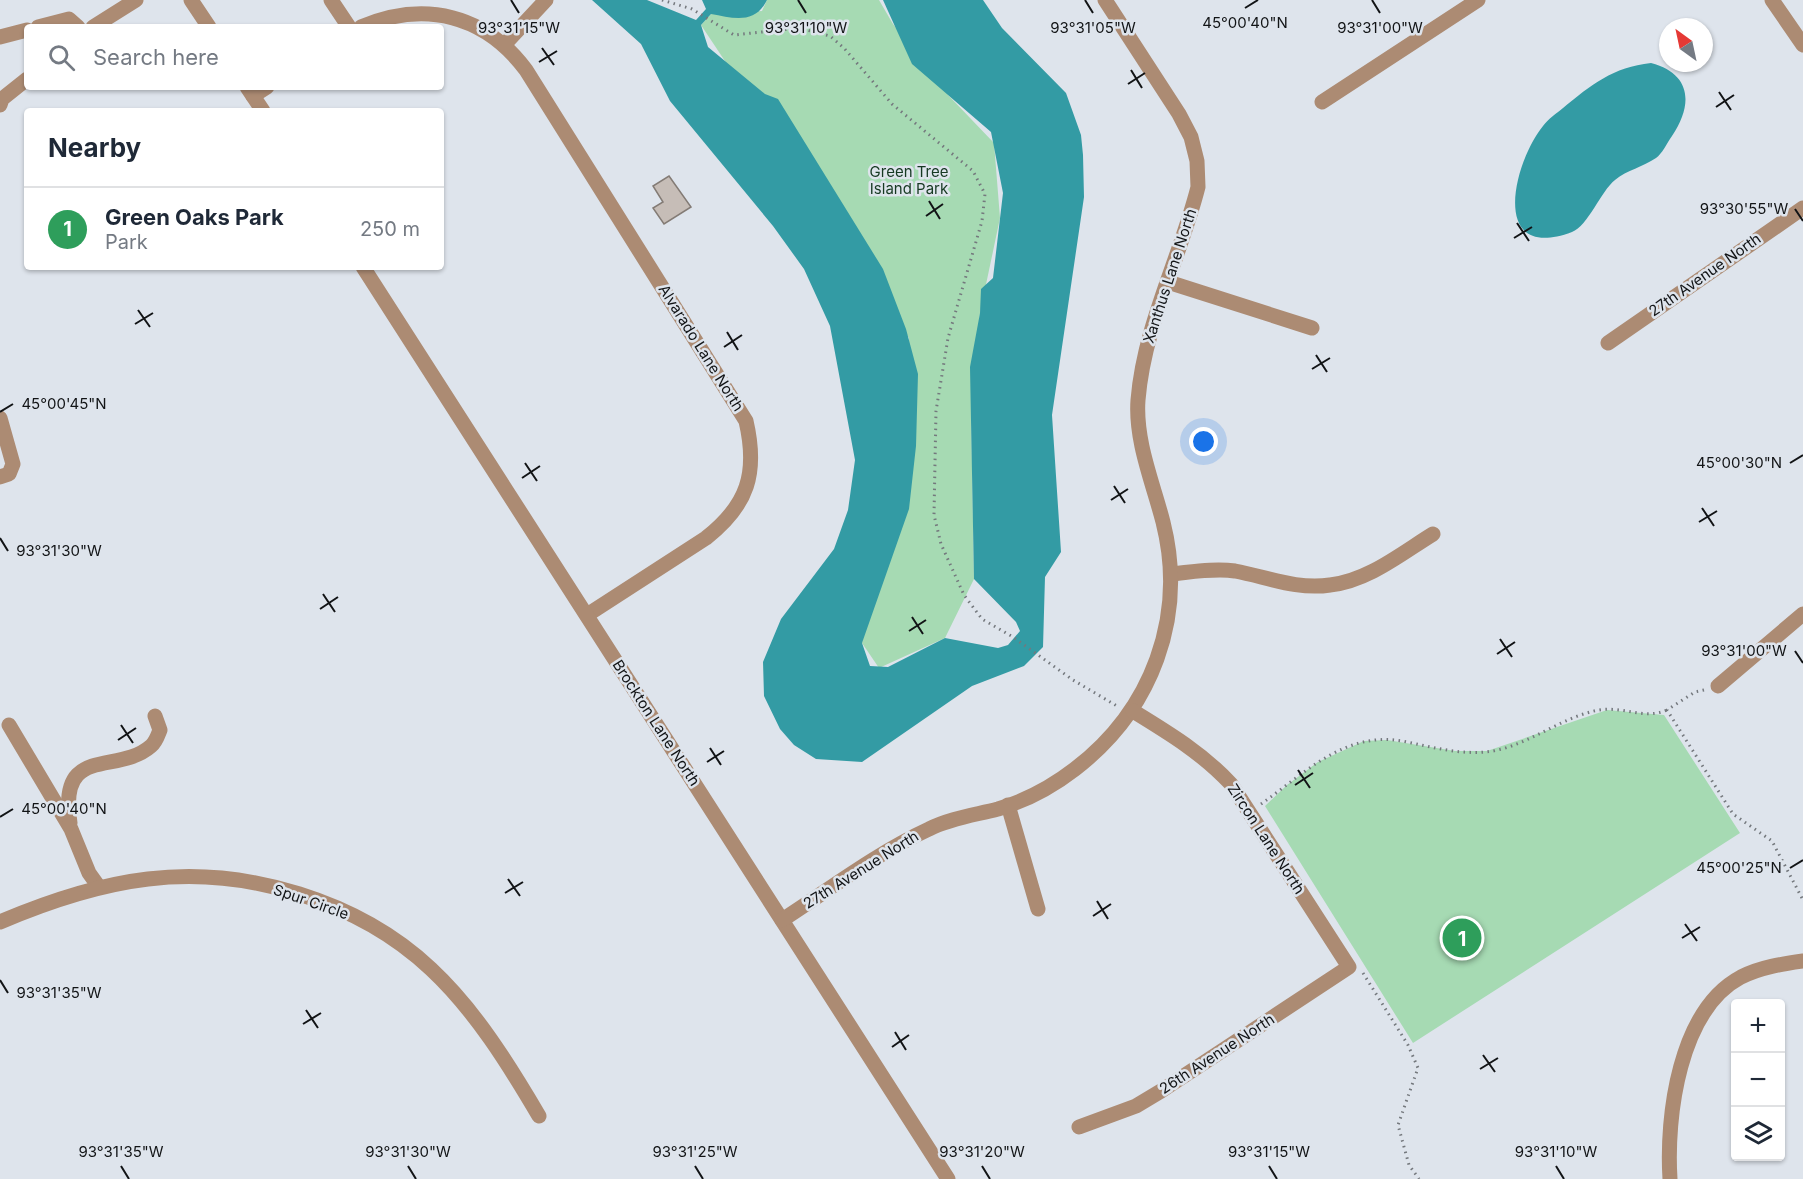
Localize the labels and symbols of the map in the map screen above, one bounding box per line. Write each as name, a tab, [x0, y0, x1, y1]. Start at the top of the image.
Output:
text: 45°00'40"N	[1202, 13, 1288, 32]
text: 93°31'15"W	[478, 18, 560, 37]
text: 93°31'10"W	[765, 18, 847, 37]
text: 93°31'05"W	[1050, 18, 1136, 37]
text: 93°31'00"W	[1337, 18, 1423, 37]
north arrow	[1659, 18, 1713, 72]
park label: Green Tree Island Park	[870, 162, 949, 198]
text: 93°30'55"W	[1700, 199, 1788, 218]
street label: Xanthus Lane North	[1139, 206, 1200, 345]
street label: 27th Avenue North	[1645, 229, 1764, 320]
street label: Alvarado Lane North	[655, 281, 748, 415]
text: 45°00'45"N	[21, 394, 107, 413]
your location	[1189, 427, 1218, 456]
text: 45°00'30"N	[1696, 453, 1782, 472]
text: 93°31'30"W	[16, 541, 102, 560]
text: 93°31'00"W	[1701, 641, 1787, 660]
street label: Brockton Lane North	[609, 656, 704, 789]
street label: Zircon Lane North	[1224, 780, 1309, 897]
text: 45°00'40"N	[21, 799, 107, 818]
street label: 27th Avenue North	[800, 826, 922, 913]
text: 45°00'25"N	[1696, 858, 1782, 877]
street label: Spur Circle	[271, 880, 351, 923]
pin: 1	[1442, 916, 1482, 960]
text: 93°31'35"W	[16, 983, 102, 1002]
street label: 26th Avenue North	[1156, 1009, 1278, 1098]
text: 93°31'35"W	[78, 1142, 164, 1161]
text: 93°31'30"W	[365, 1142, 451, 1161]
text: 93°31'25"W	[652, 1142, 738, 1161]
text: 93°31'20"W	[939, 1142, 1025, 1161]
text: 93°31'15"W	[1228, 1142, 1310, 1161]
text: 93°31'10"W	[1515, 1142, 1597, 1161]

